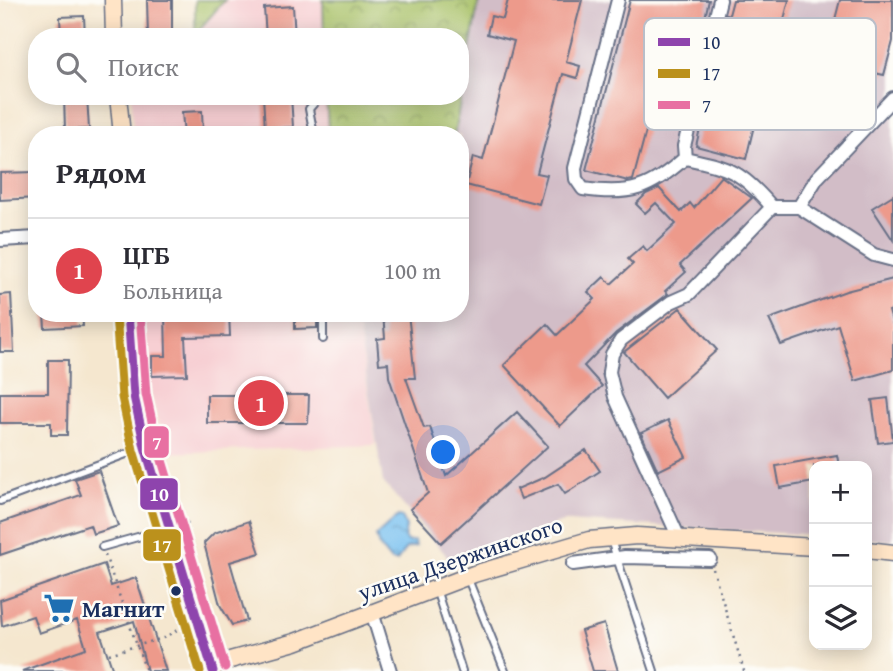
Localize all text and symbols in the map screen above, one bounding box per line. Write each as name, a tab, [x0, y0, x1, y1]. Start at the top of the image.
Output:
legend	[644, 18, 876, 130]
search box	[28, 28, 469, 105]
text: 10	[702, 28, 720, 56]
text: Поиск	[108, 47, 179, 86]
icon: search	[52, 48, 90, 86]
text: 17	[702, 59, 720, 87]
text: 7	[702, 91, 711, 119]
text: Рядом	[56, 150, 147, 194]
text: ЦГБ	[123, 235, 170, 274]
text: 1	[73, 254, 85, 287]
text: 100 m	[384, 254, 441, 287]
text: Больница	[123, 274, 222, 307]
pin: 1	[238, 377, 284, 429]
line badge: 7	[143, 425, 170, 459]
text: 7	[152, 428, 162, 456]
your location	[426, 435, 460, 469]
map controls	[809, 461, 872, 650]
button: +	[809, 461, 872, 524]
line badge: 10	[139, 477, 179, 511]
text: 10	[149, 480, 169, 508]
street label: улица Дзержинского	[352, 508, 567, 609]
button: −	[809, 524, 872, 587]
line badge: 17	[142, 528, 182, 562]
text: 17	[152, 531, 172, 559]
unlabelled marker	[169, 584, 183, 598]
button: layers	[809, 587, 872, 650]
supermarket icon: Магнит	[42, 591, 76, 625]
place label: Магнит	[82, 592, 165, 625]

